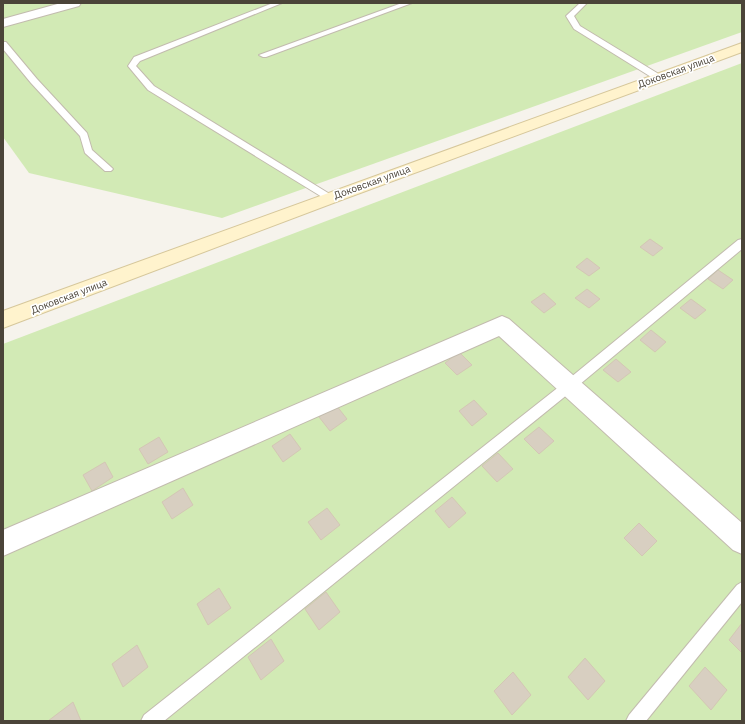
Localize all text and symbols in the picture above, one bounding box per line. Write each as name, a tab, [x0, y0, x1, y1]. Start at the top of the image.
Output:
street label: Доковская улица	[636, 51, 717, 91]
street label: Доковская улица	[332, 162, 413, 202]
street label: Доковская улица	[29, 275, 110, 316]

